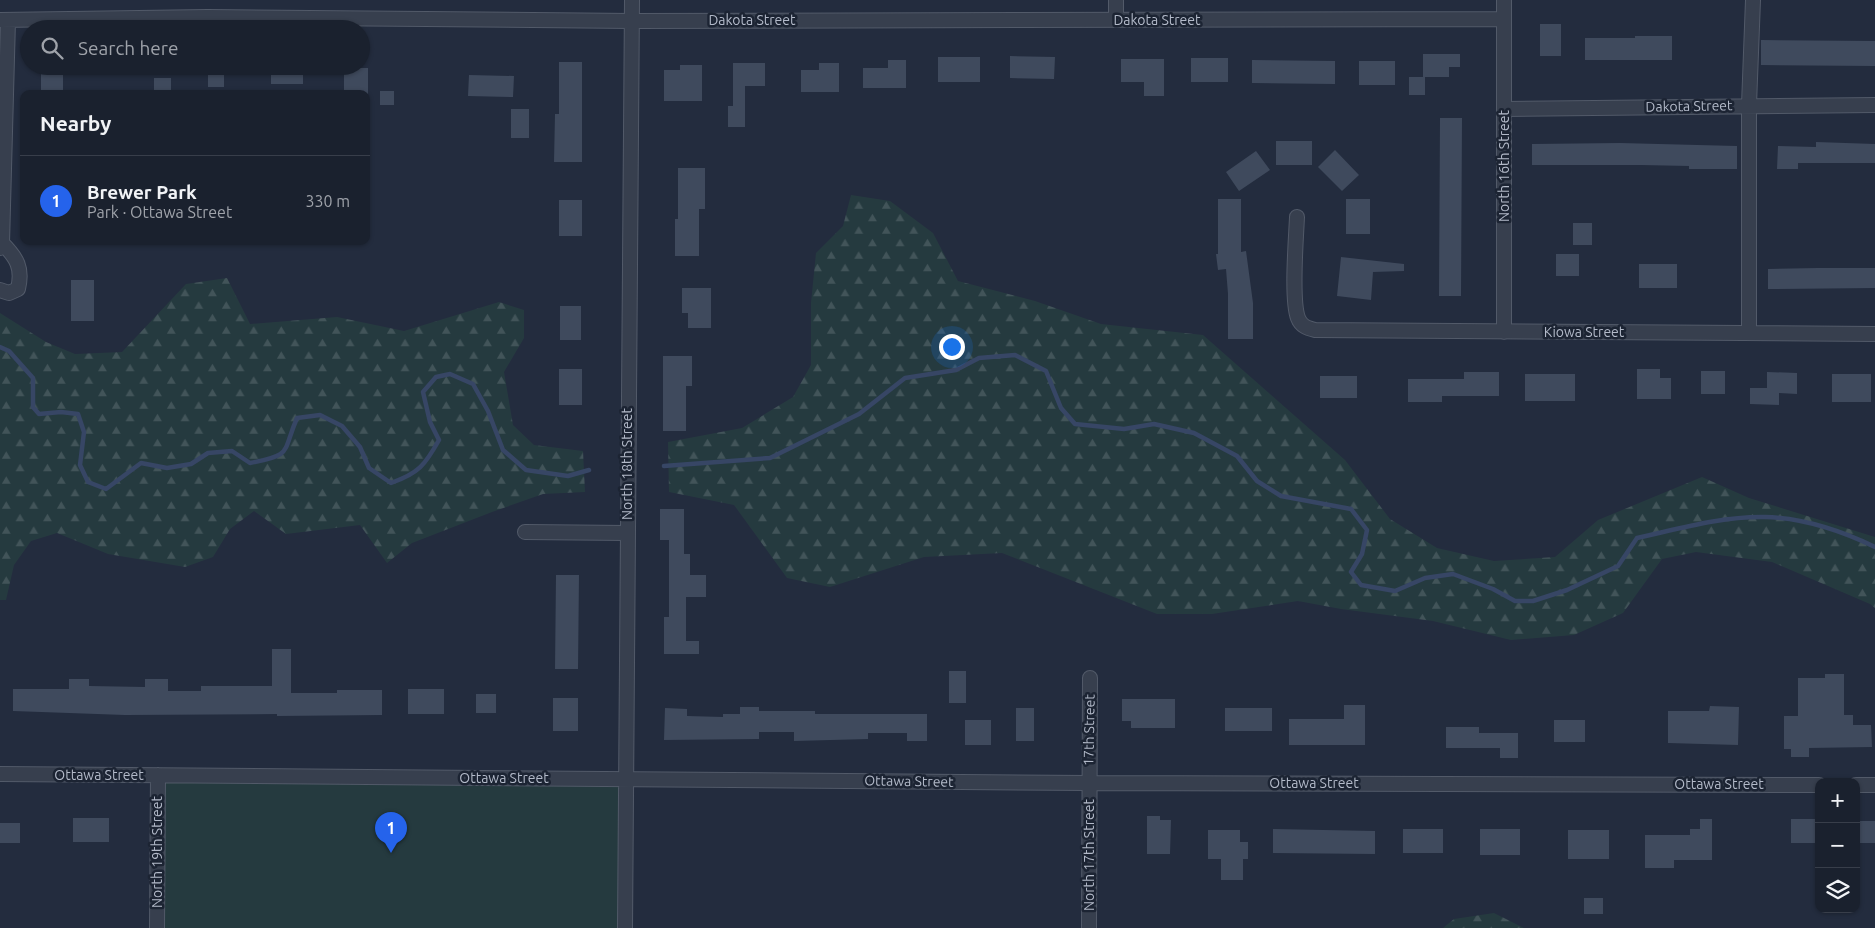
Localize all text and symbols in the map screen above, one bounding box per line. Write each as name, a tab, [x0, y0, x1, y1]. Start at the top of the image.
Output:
street label: Dakota Street	[708, 12, 796, 28]
street label: Dakota Street	[1113, 12, 1201, 28]
search box	[20, 20, 370, 75]
icon: search	[38, 34, 66, 62]
text: Search here	[78, 37, 178, 59]
street label: Dakota Street	[1645, 97, 1733, 115]
street label: North 16th Street	[1496, 110, 1512, 222]
text: Nearby	[40, 111, 111, 135]
text: Brewer Park	[87, 181, 197, 203]
text: 1	[51, 192, 61, 210]
text: 330 m	[305, 192, 350, 210]
text: Park · Ottawa Street	[87, 203, 232, 221]
street label: Kiowa Street	[1544, 324, 1625, 340]
your location	[939, 334, 965, 360]
street label: North 18th Street	[619, 408, 635, 520]
street label: 17th Street	[1080, 694, 1098, 766]
street label: Ottawa Street	[54, 767, 144, 783]
street label: Ottawa Street	[459, 770, 549, 786]
street label: Ottawa Street	[864, 772, 954, 790]
street label: Ottawa Street	[1269, 775, 1359, 791]
street label: Ottawa Street	[1674, 776, 1764, 792]
map controls	[1815, 778, 1860, 913]
button: +	[1815, 778, 1860, 823]
street label: North 19th Street	[149, 796, 165, 908]
street label: North 17th Street	[1081, 799, 1097, 911]
pin: 1	[375, 812, 407, 853]
button: −	[1815, 823, 1860, 868]
button: layers	[1815, 868, 1860, 913]

